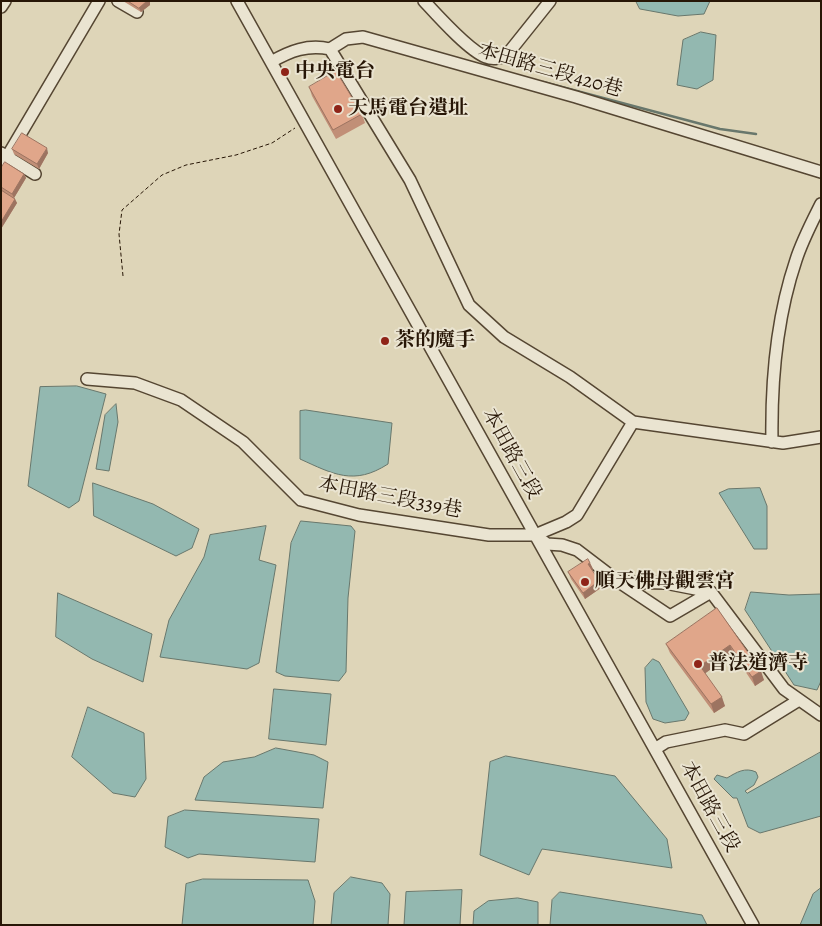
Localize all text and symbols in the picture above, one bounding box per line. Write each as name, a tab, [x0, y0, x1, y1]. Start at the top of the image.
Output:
street label: 本田路三段420巷	[475, 39, 625, 103]
place label: 中央電台	[295, 60, 375, 84]
marker: 中央電台	[279, 66, 291, 78]
place label: 天馬電台遺址	[348, 97, 468, 121]
marker: 天馬電台遺址	[332, 103, 344, 115]
place label: 茶的魔手	[395, 329, 475, 353]
marker: 茶的魔手	[379, 335, 391, 347]
street label: 本田路三段	[476, 404, 546, 504]
street label: 本田路三段339巷	[316, 472, 464, 524]
place label: 順天佛母觀雲宮	[595, 570, 735, 594]
marker: 順天佛母觀雲宮	[579, 576, 591, 588]
place label: 普法道濟寺	[708, 652, 808, 676]
marker: 普法道濟寺	[692, 658, 704, 670]
street label: 本田路三段	[674, 757, 744, 857]

